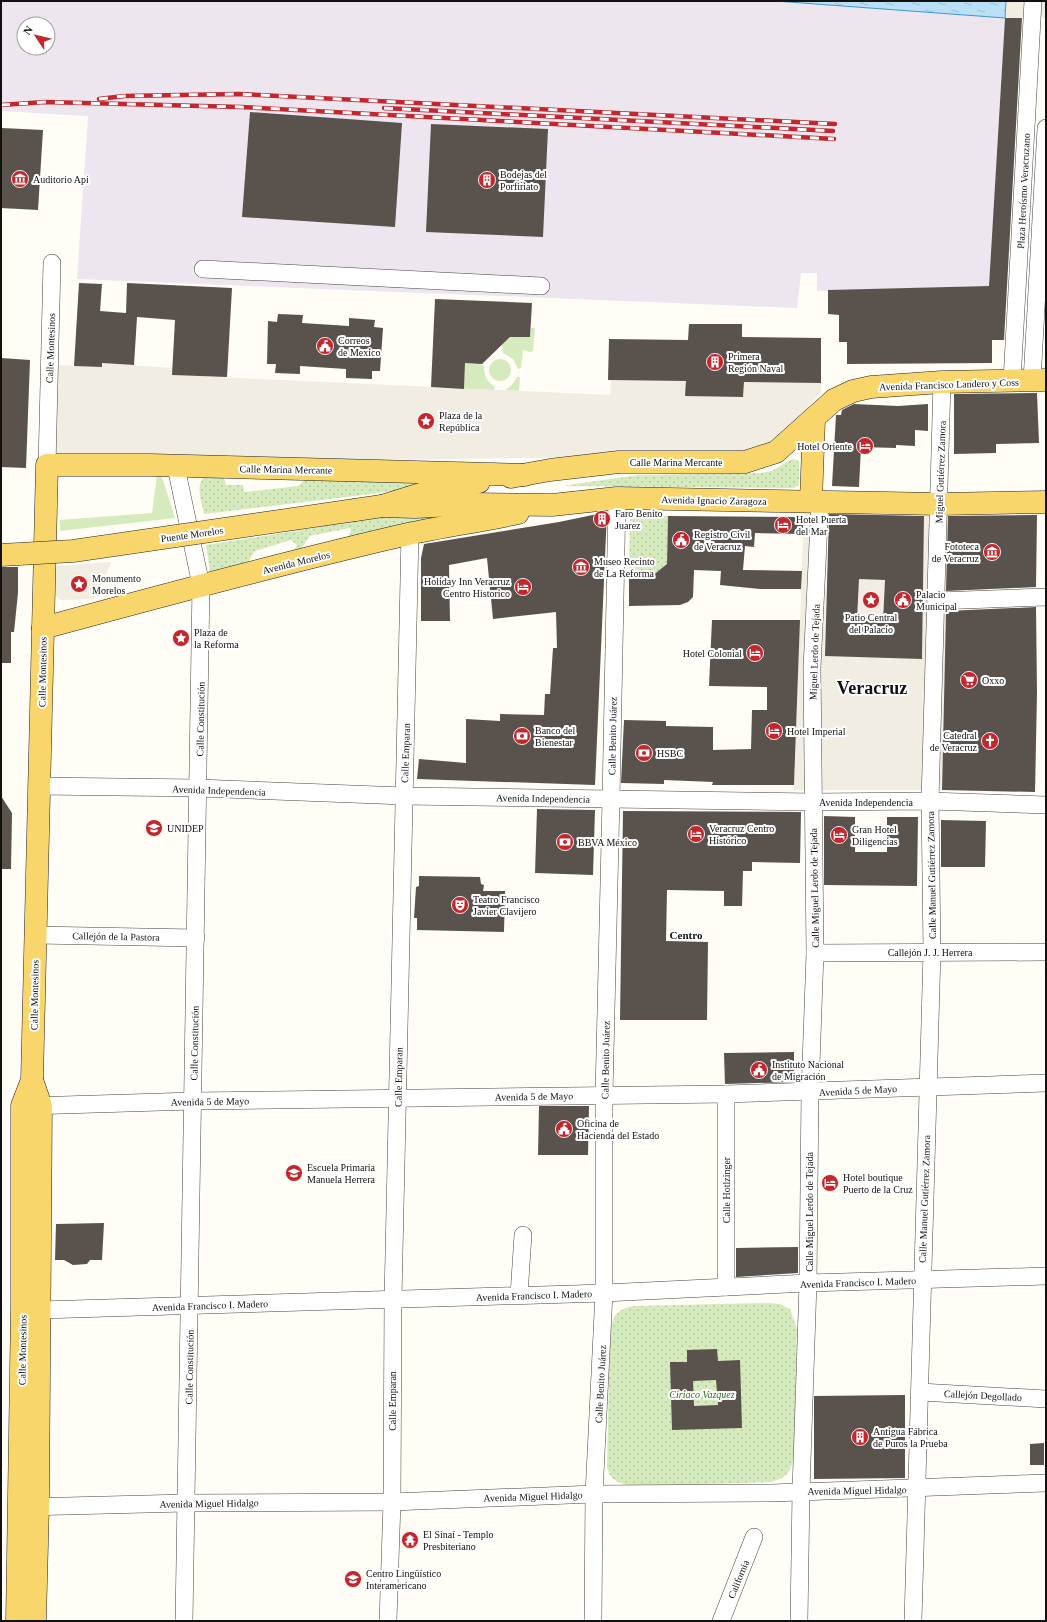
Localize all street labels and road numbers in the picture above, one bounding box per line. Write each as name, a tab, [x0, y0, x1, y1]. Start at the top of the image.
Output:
street label: Plaza Heroísmo Veracruzano	[1015, 133, 1032, 249]
street label: Calle Montesinos	[44, 313, 57, 383]
street label: Avenida Francisco Landero y Coss	[879, 377, 1019, 392]
street label: Miguel Gutiérrez Zamora	[933, 420, 948, 524]
street label: Calle Marina Mercante	[630, 457, 723, 468]
street label: Calle Marina Mercante	[240, 463, 333, 476]
street label: Avenida Ignacio Zaragoza	[661, 494, 767, 507]
street label: Puente Morelos	[160, 525, 224, 544]
street label: Avenida Morelos	[261, 549, 331, 576]
street label: Miguel Lerdo de Tejada	[807, 603, 822, 700]
street label: Calle Montesinos	[36, 637, 49, 707]
street label: Calle Constitución	[194, 682, 207, 756]
street label: Calle Benito Juárez	[606, 696, 619, 775]
street label: Calle Emparan	[399, 723, 412, 783]
street label: Avenida Independencia	[172, 783, 267, 798]
street label: Avenida Independencia	[496, 792, 591, 805]
street label: Avenida Independencia	[819, 797, 914, 808]
street label: Calle Manuel Gutiérrez Zamora	[925, 810, 938, 939]
street label: Calle Miguel Lerdo de Tejada	[808, 828, 821, 948]
street label: Callejón de la Pastora	[72, 930, 160, 943]
street label: Callejón J. J. Herrera	[888, 947, 973, 958]
street label: Calle Montesinos	[28, 960, 41, 1030]
street label: Calle Constitución	[188, 1006, 201, 1080]
street label: Calle Benito Juárez	[599, 1020, 612, 1099]
street label: Calle Emparan	[392, 1047, 405, 1107]
street label: Avenida 5 de Mayo	[819, 1083, 897, 1098]
street label: Avenida 5 de Mayo	[495, 1090, 573, 1103]
street label: Avenida 5 de Mayo	[171, 1095, 249, 1108]
street label: Calle Manuel Gutiérrez Zamora	[917, 1134, 932, 1263]
street label: Calle Miguel Lerdo de Tejada	[804, 1152, 815, 1272]
street label: Calle Hotlzinger	[721, 1156, 732, 1223]
street label: Avenida Francisco I. Madero	[800, 1275, 916, 1290]
street label: Avenida Francisco I. Madero	[476, 1288, 592, 1303]
street label: Avenida Francisco I. Madero	[152, 1298, 268, 1313]
street label: Calle Montesinos	[16, 1315, 29, 1385]
street label: Calle Constitución	[183, 1330, 196, 1404]
street label: Calle Benito Juárez	[593, 1344, 608, 1423]
street label: Calle Emparan	[387, 1371, 398, 1431]
street label: Callejón Degollado	[944, 1388, 1022, 1403]
street label: Avenida Miguel Hidalgo	[807, 1484, 907, 1497]
street label: Avenida Miguel Hidalgo	[483, 1489, 583, 1504]
street label: Avenida Miguel Hidalgo	[159, 1497, 259, 1510]
street label: California	[726, 1558, 751, 1600]

